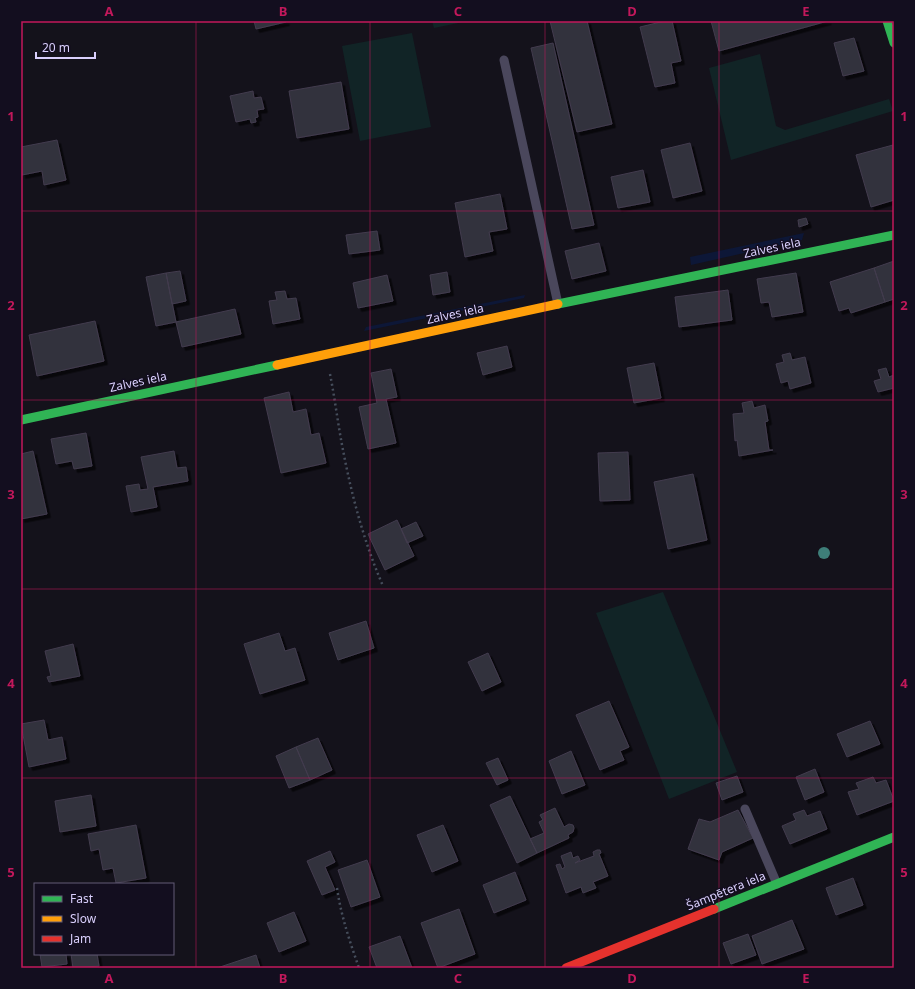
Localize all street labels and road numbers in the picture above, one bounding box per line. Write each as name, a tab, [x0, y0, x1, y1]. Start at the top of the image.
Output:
street label: Zalves iela	[742, 233, 802, 262]
street label: Zalves iela	[425, 299, 485, 328]
street label: Zalves iela	[108, 367, 168, 396]
street label: Šampētera iela	[684, 867, 768, 914]

